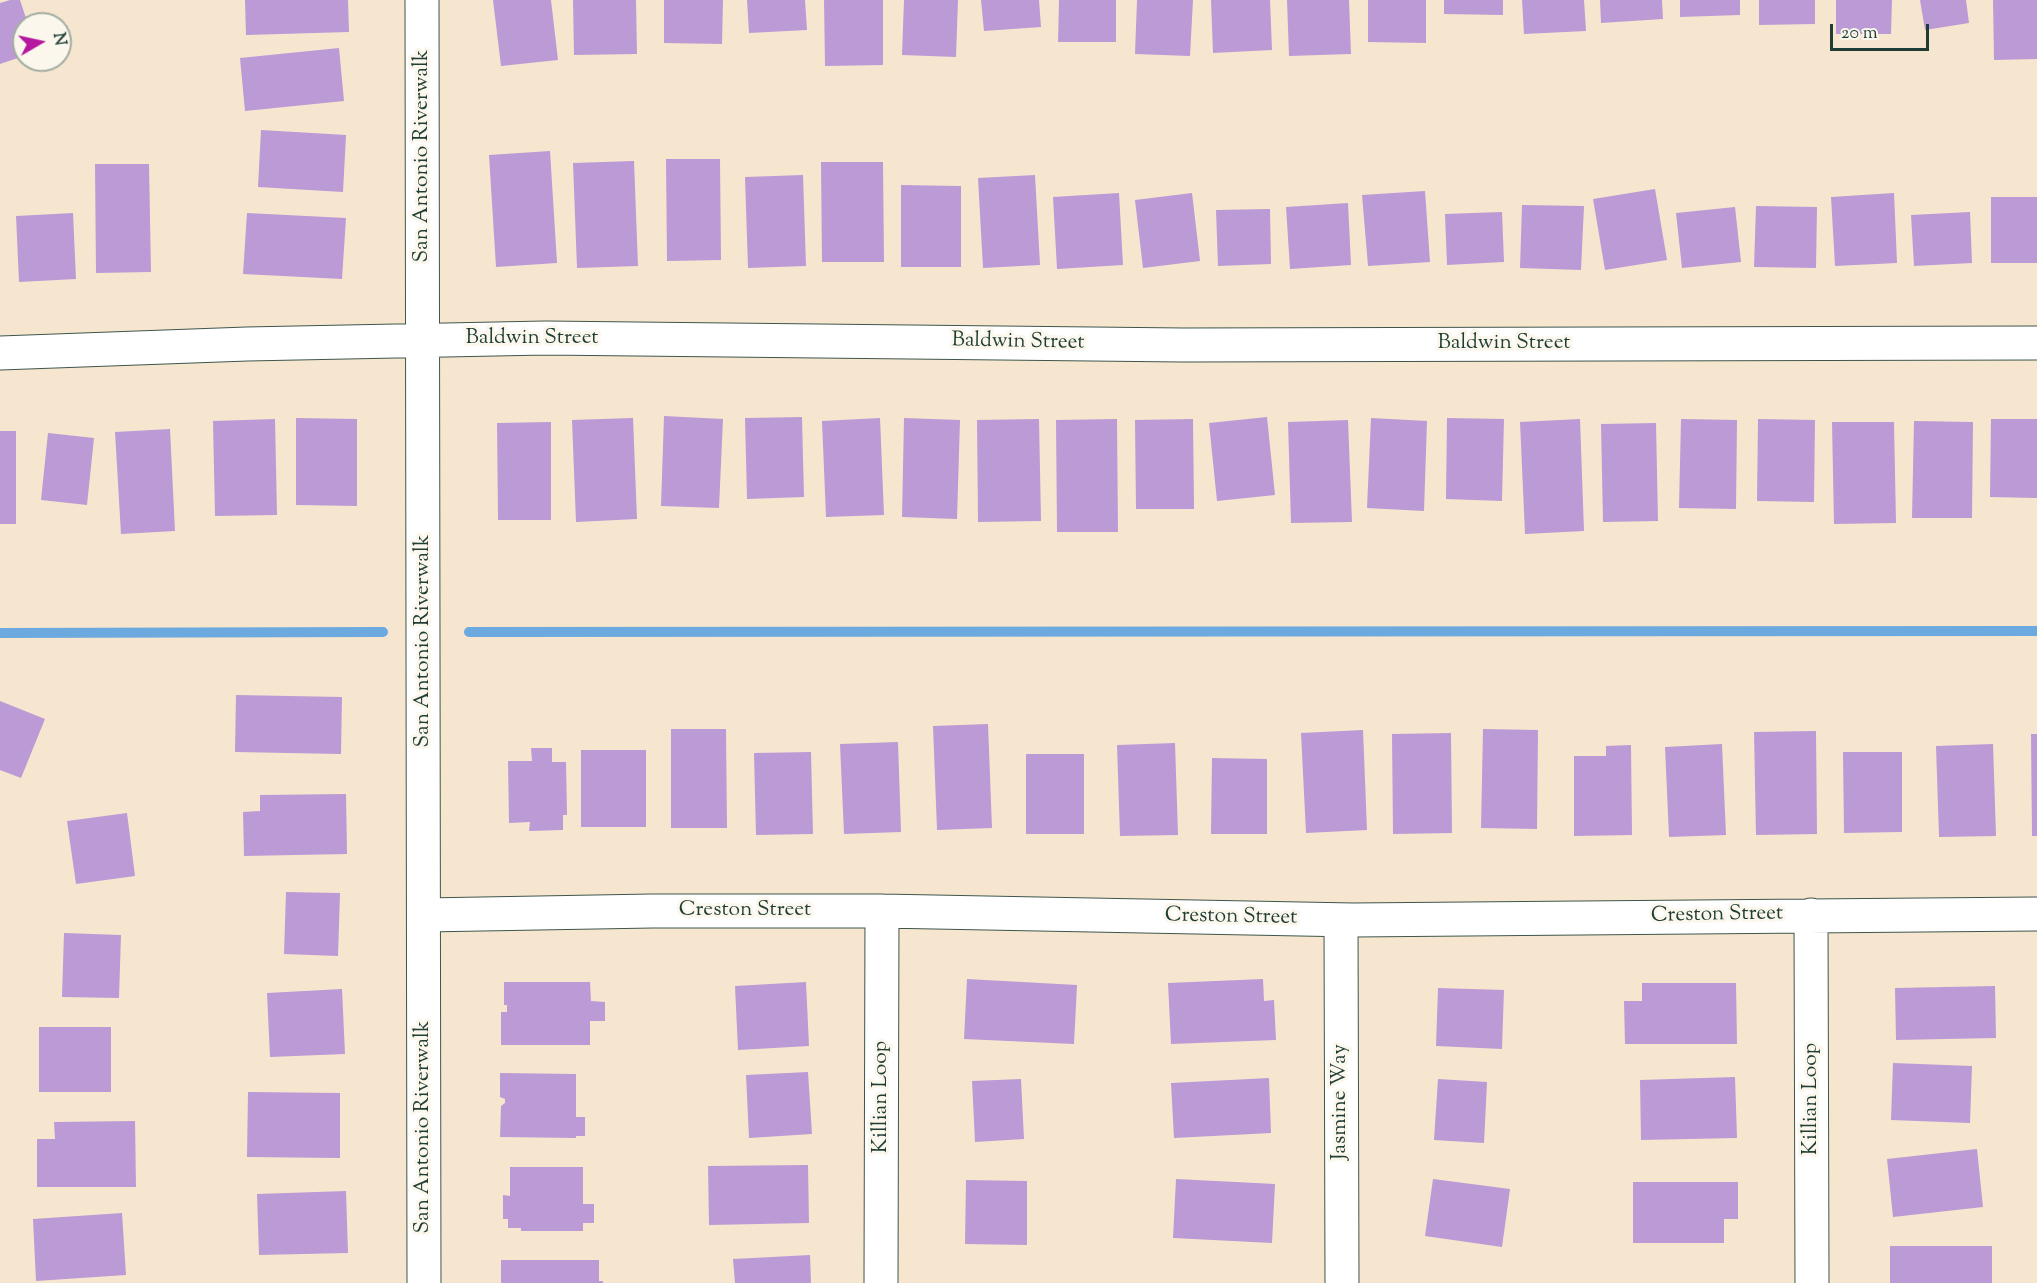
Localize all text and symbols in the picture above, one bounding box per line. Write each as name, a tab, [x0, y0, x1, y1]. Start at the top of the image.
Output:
north arrow	[12, 12, 72, 72]
scale bar	[1833, 12, 1932, 50]
text: 20 m	[1841, 21, 1878, 47]
text: N	[46, 31, 71, 48]
street label: San Antonio Riverwalk	[410, 49, 436, 263]
street label: Baldwin Street	[466, 326, 598, 352]
street label: Baldwin Street	[951, 329, 1085, 357]
street label: Baldwin Street	[1438, 331, 1570, 357]
street label: San Antonio Riverwalk	[411, 534, 437, 748]
street label: Creston Street	[679, 898, 811, 924]
street label: Creston Street	[1651, 902, 1783, 930]
street label: Creston Street	[1165, 904, 1297, 932]
street label: San Antonio Riverwalk	[411, 1020, 437, 1234]
street label: Killian Loop	[869, 1041, 895, 1153]
street label: Killian Loop	[1799, 1043, 1825, 1155]
street label: Jasmine Way	[1328, 1044, 1354, 1160]

